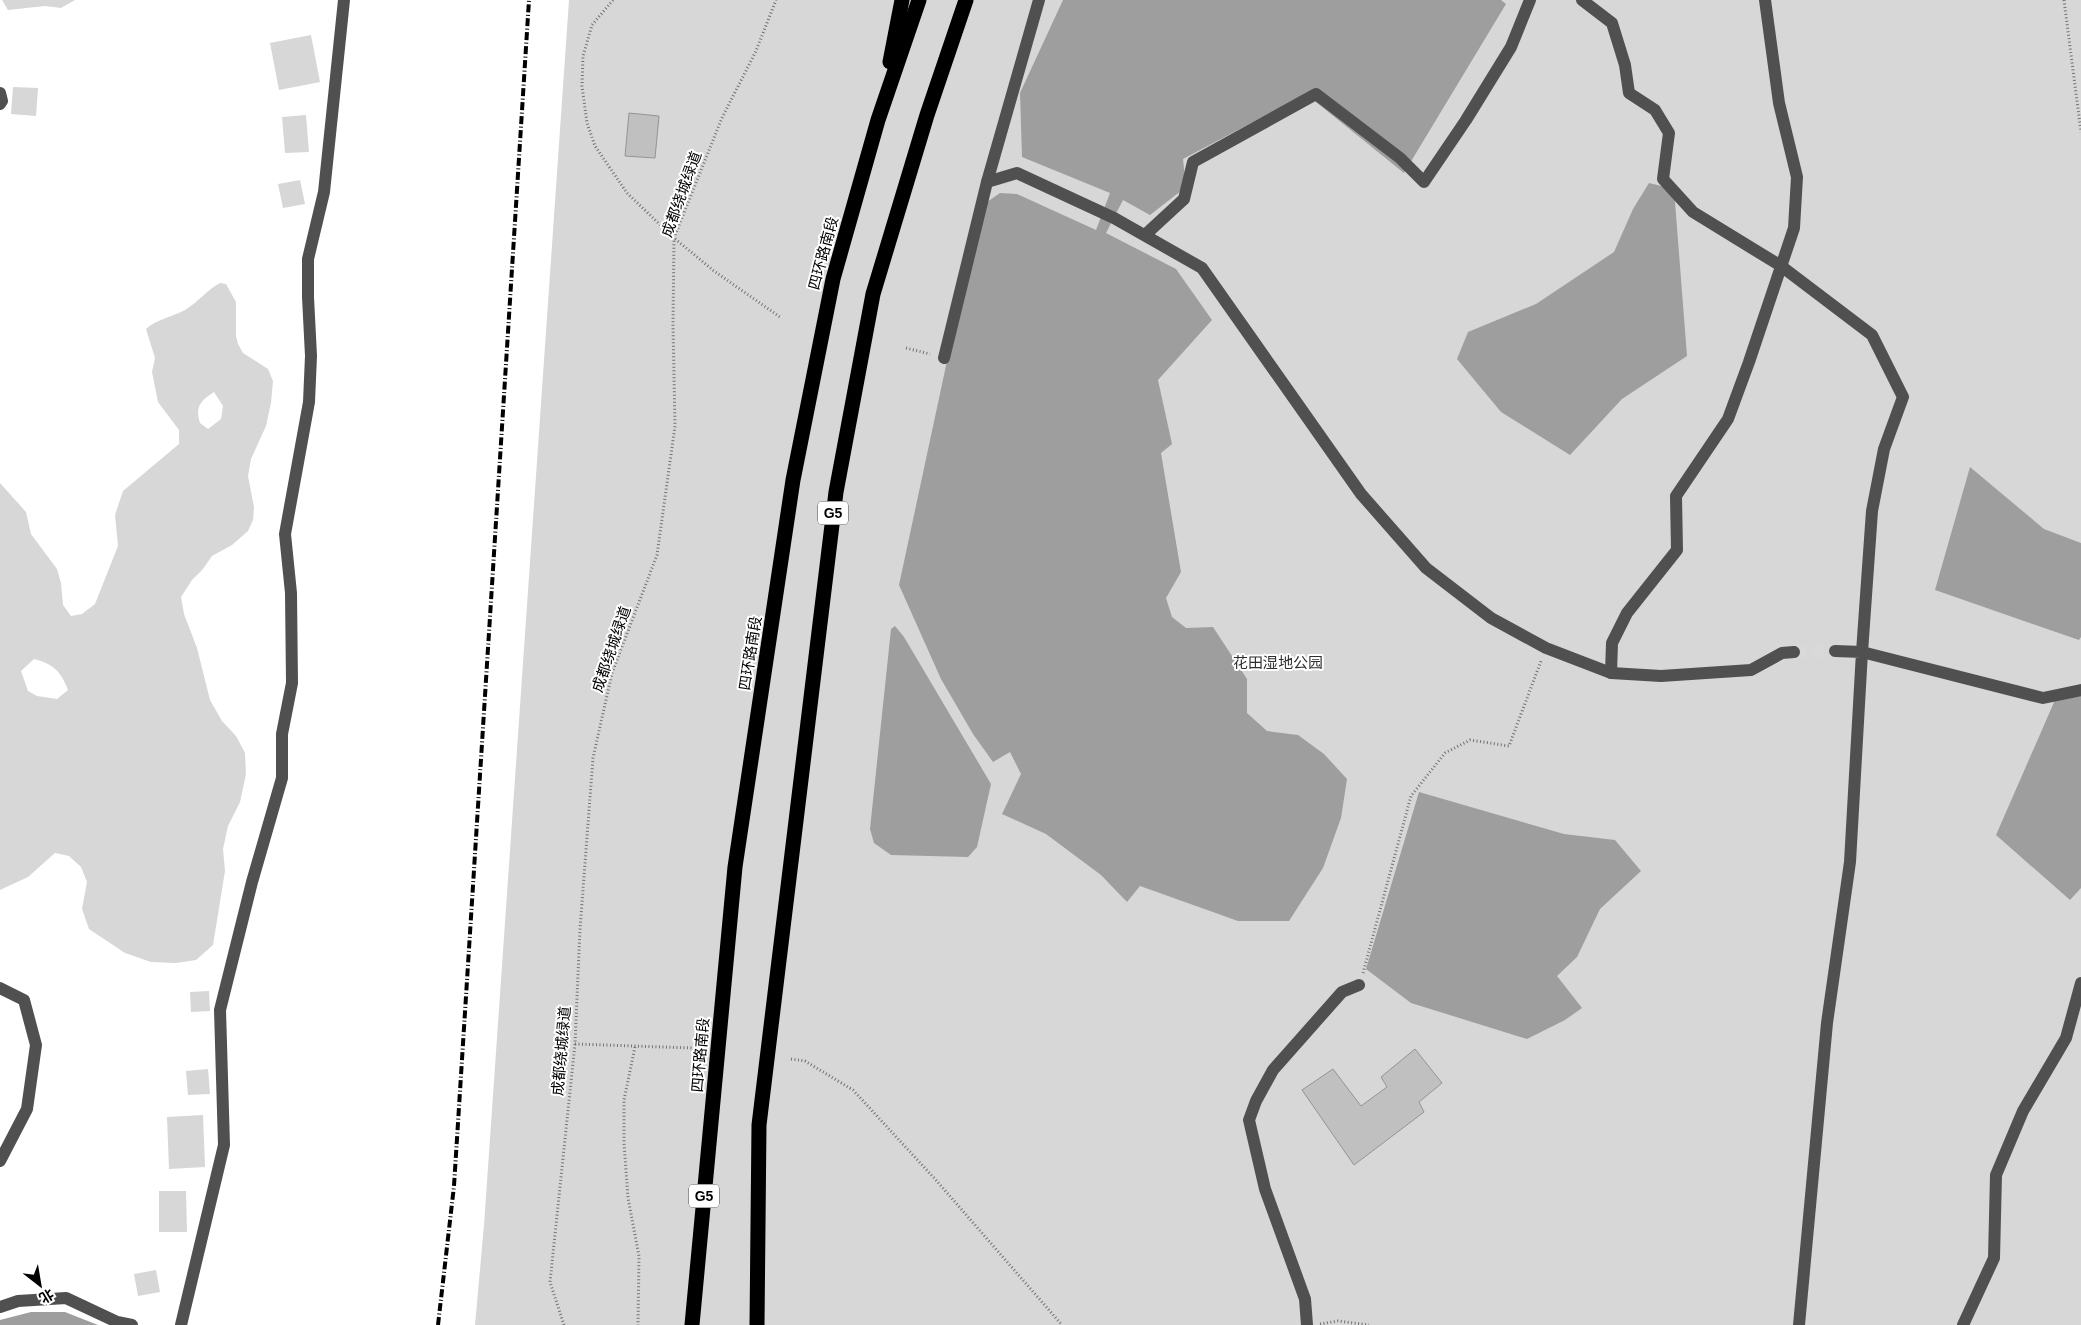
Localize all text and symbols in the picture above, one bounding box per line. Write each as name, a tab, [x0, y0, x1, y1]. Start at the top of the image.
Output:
street label: 成都绕城绿道	[658, 149, 704, 239]
street label: 四环路南段	[805, 215, 841, 291]
road number: G5	[818, 502, 848, 524]
street label: 成都绕城绿道	[588, 604, 634, 694]
street label: 四环路南段	[736, 615, 764, 691]
park label: 花田湿地公园	[1233, 654, 1323, 671]
street label: 成都绕城绿道	[549, 1005, 573, 1097]
street label: 四环路南段	[688, 1017, 712, 1093]
road number: G5	[689, 1184, 719, 1208]
north arrow	[15, 1260, 65, 1310]
text: 北	[37, 1286, 57, 1307]

